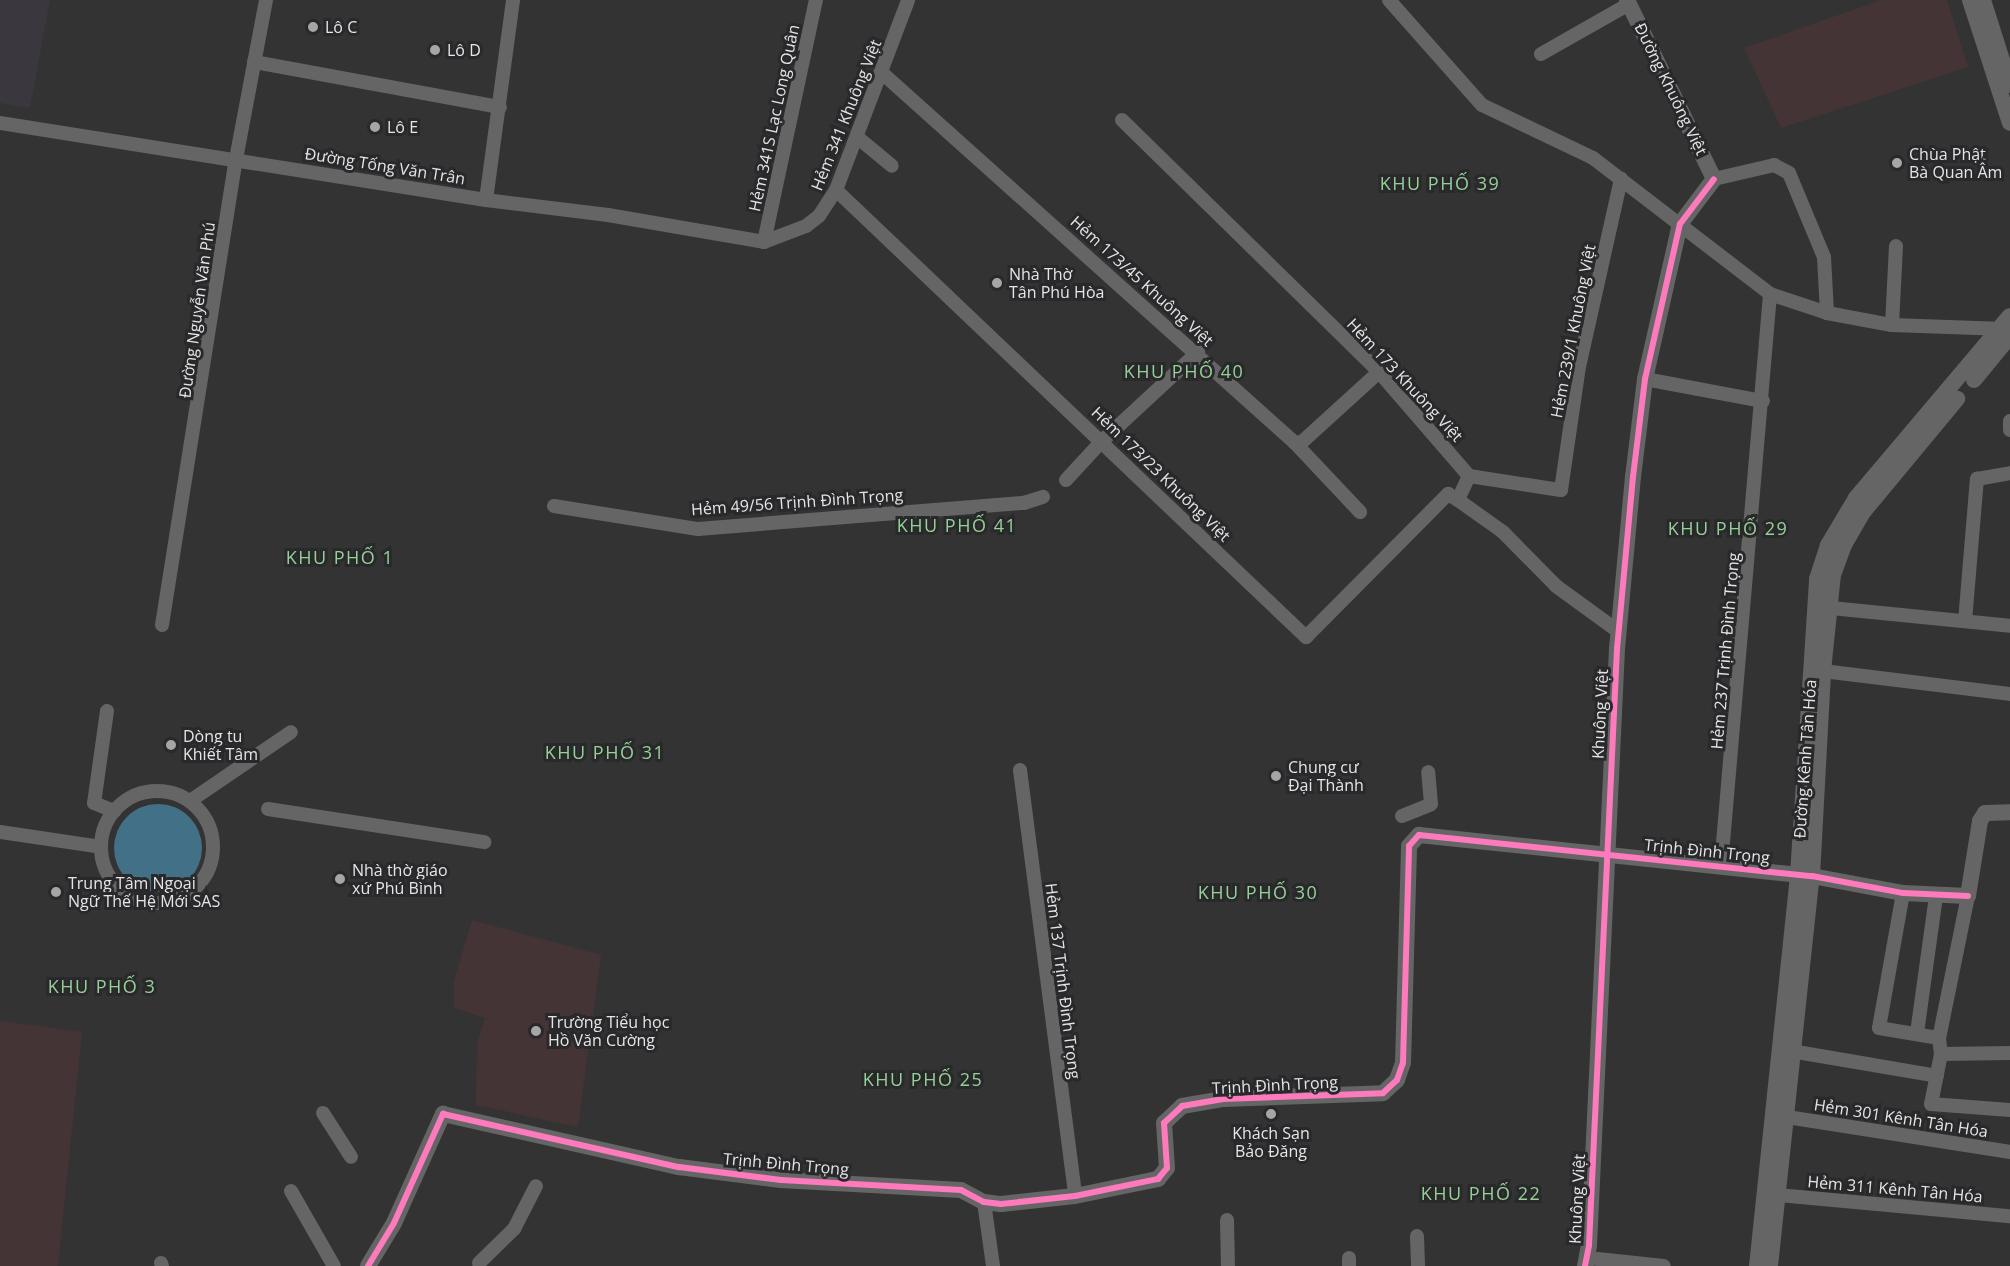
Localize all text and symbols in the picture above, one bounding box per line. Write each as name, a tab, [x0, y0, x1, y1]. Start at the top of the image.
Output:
place label: Lô C	[325, 17, 357, 37]
marker: Lô C	[306, 20, 320, 34]
street label: Đường Khuông Việt	[1631, 20, 1711, 158]
street label: Hẻm 341S Lạc Long Quân	[745, 23, 803, 213]
street label: Hẻm 341 Khuông Việt	[807, 37, 885, 193]
place label: Lô D	[447, 40, 481, 60]
marker: Lô D	[428, 43, 442, 57]
place label: Lô E	[387, 117, 418, 137]
marker: Lô E	[368, 120, 382, 134]
street label: Đường Tống Văn Trân	[303, 144, 467, 188]
place label: Chùa Phật Bà Quan Âm	[1909, 144, 2002, 182]
marker: Chùa Phật Bà Quan Âm	[1890, 156, 1904, 170]
district label: KHU PHỐ 39	[1380, 172, 1500, 194]
street label: Hẻm 173/45 Khuông Việt	[1067, 212, 1217, 350]
street label: Đường Nguyễn Văn Phú	[175, 221, 219, 399]
street label: Hẻm 239/1 Khuông Việt	[1547, 243, 1599, 419]
place label: Nhà Thờ Tân Phú Hòa	[1009, 264, 1104, 302]
marker: Nhà Thờ Tân Phú Hòa	[990, 276, 1004, 290]
street label: Hẻm 173 Khuông Việt	[1343, 314, 1467, 446]
district label: KHU PHỐ 40	[1124, 360, 1244, 382]
street label: Hẻm 173/23 Khuông Việt	[1088, 403, 1234, 545]
street label: Hẻm 49/56 Trịnh Đình Trọng	[690, 485, 904, 519]
district label: KHU PHỐ 41	[897, 514, 1017, 536]
district label: KHU PHỐ 29	[1668, 517, 1788, 539]
district label: KHU PHỐ 1	[286, 546, 394, 568]
street label: Hẻm 237 Trịnh Đình Trọng	[1707, 552, 1743, 750]
street label: Khuông Việt	[1588, 669, 1612, 759]
street label: Đường Kênh Tân Hóa	[1790, 679, 1820, 839]
place label: Dòng tu Khiết Tâm	[183, 726, 258, 764]
marker: Dòng tu Khiết Tâm	[164, 738, 178, 752]
district label: KHU PHỐ 31	[545, 741, 665, 763]
place label: Chung cư Đại Thành	[1288, 757, 1364, 795]
marker: Chung cư Đại Thành	[1269, 769, 1283, 783]
street label: Trịnh Đình Trọng	[1643, 835, 1771, 867]
place label: Nhà thờ giáo xứ Phú Bình	[352, 860, 448, 898]
marker: Nhà thờ giáo xứ Phú Bình	[333, 872, 347, 886]
place label: Trung Tâm Ngoại Ngữ Thế Hệ Mới SAS	[68, 873, 220, 911]
district label: KHU PHỐ 30	[1198, 881, 1318, 903]
street label: Hẻm 137 Trịnh Đình Trọng	[1041, 882, 1085, 1080]
marker: Trung Tâm Ngoại Ngữ Thế Hệ Mới SAS	[49, 885, 63, 899]
district label: KHU PHỐ 3	[48, 975, 156, 997]
place label: Trường Tiểu học Hồ Văn Cường	[548, 1012, 669, 1050]
marker: Trường Tiểu học Hồ Văn Cường	[529, 1024, 543, 1038]
district label: KHU PHỐ 25	[863, 1068, 983, 1090]
street label: Trịnh Đình Trọng	[1212, 1072, 1338, 1098]
street label: Hẻm 301 Kênh Tân Hóa	[1813, 1095, 1989, 1141]
marker: Khách Sạn Bảo Đăng	[1264, 1107, 1278, 1121]
place label: Khách Sạn Bảo Đăng	[1232, 1123, 1310, 1161]
street label: Trịnh Đình Trọng	[722, 1149, 850, 1179]
street label: Khuông Việt	[1565, 1154, 1589, 1244]
street label: Hẻm 311 Kênh Tân Hóa	[1807, 1172, 1983, 1206]
district label: KHU PHỐ 22	[1421, 1182, 1541, 1204]

